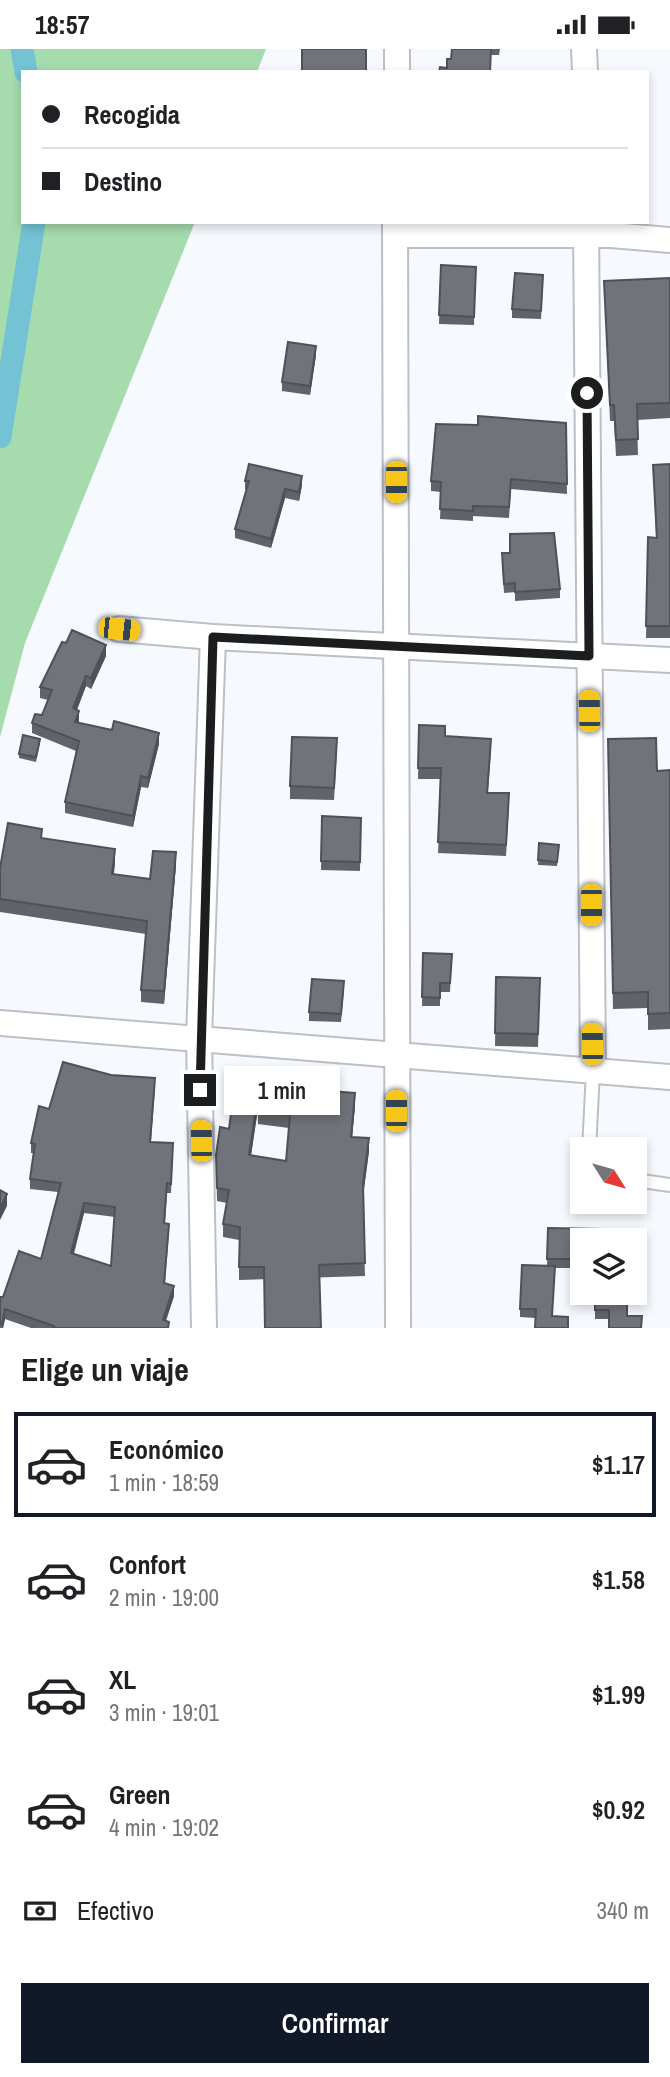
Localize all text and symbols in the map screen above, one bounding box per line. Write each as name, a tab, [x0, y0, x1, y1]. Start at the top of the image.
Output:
text: 18:57	[35, 7, 90, 42]
text: Recogida	[84, 97, 180, 132]
text: Destino	[84, 164, 162, 199]
route start	[571, 377, 603, 409]
car	[386, 461, 407, 503]
car	[98, 616, 141, 642]
car	[579, 690, 600, 732]
car	[581, 884, 602, 926]
car	[582, 1023, 603, 1065]
callout: 1 min	[224, 1065, 340, 1115]
route end	[184, 1074, 216, 1106]
text: 1 min	[258, 1075, 306, 1106]
car	[386, 1090, 407, 1132]
car	[191, 1120, 212, 1162]
north arrow	[570, 1137, 648, 1215]
map controls	[570, 1137, 647, 1305]
button: layers	[570, 1228, 647, 1305]
text: Elige un viaje	[21, 1348, 189, 1391]
text: Económico	[109, 1432, 224, 1467]
icon: car	[25, 1433, 88, 1496]
text: $1.17	[592, 1447, 645, 1482]
text: 1 min · 18:59	[109, 1467, 219, 1498]
text: Confort	[109, 1547, 186, 1582]
icon: car	[25, 1548, 88, 1611]
text: $1.58	[592, 1562, 645, 1597]
text: 2 min · 19:00	[109, 1582, 219, 1613]
text: XL	[109, 1662, 136, 1697]
icon: car	[25, 1663, 88, 1726]
text: $1.99	[592, 1677, 645, 1712]
text: 3 min · 19:01	[109, 1697, 219, 1728]
text: Green	[109, 1777, 171, 1812]
icon: car	[25, 1778, 88, 1841]
text: $0.92	[592, 1792, 645, 1827]
text: 4 min · 19:02	[109, 1812, 219, 1843]
icon: cash	[21, 1892, 59, 1930]
text: Efectivo	[77, 1893, 154, 1928]
text: 340 m	[597, 1895, 649, 1926]
button: Confirmar	[21, 1983, 649, 2063]

